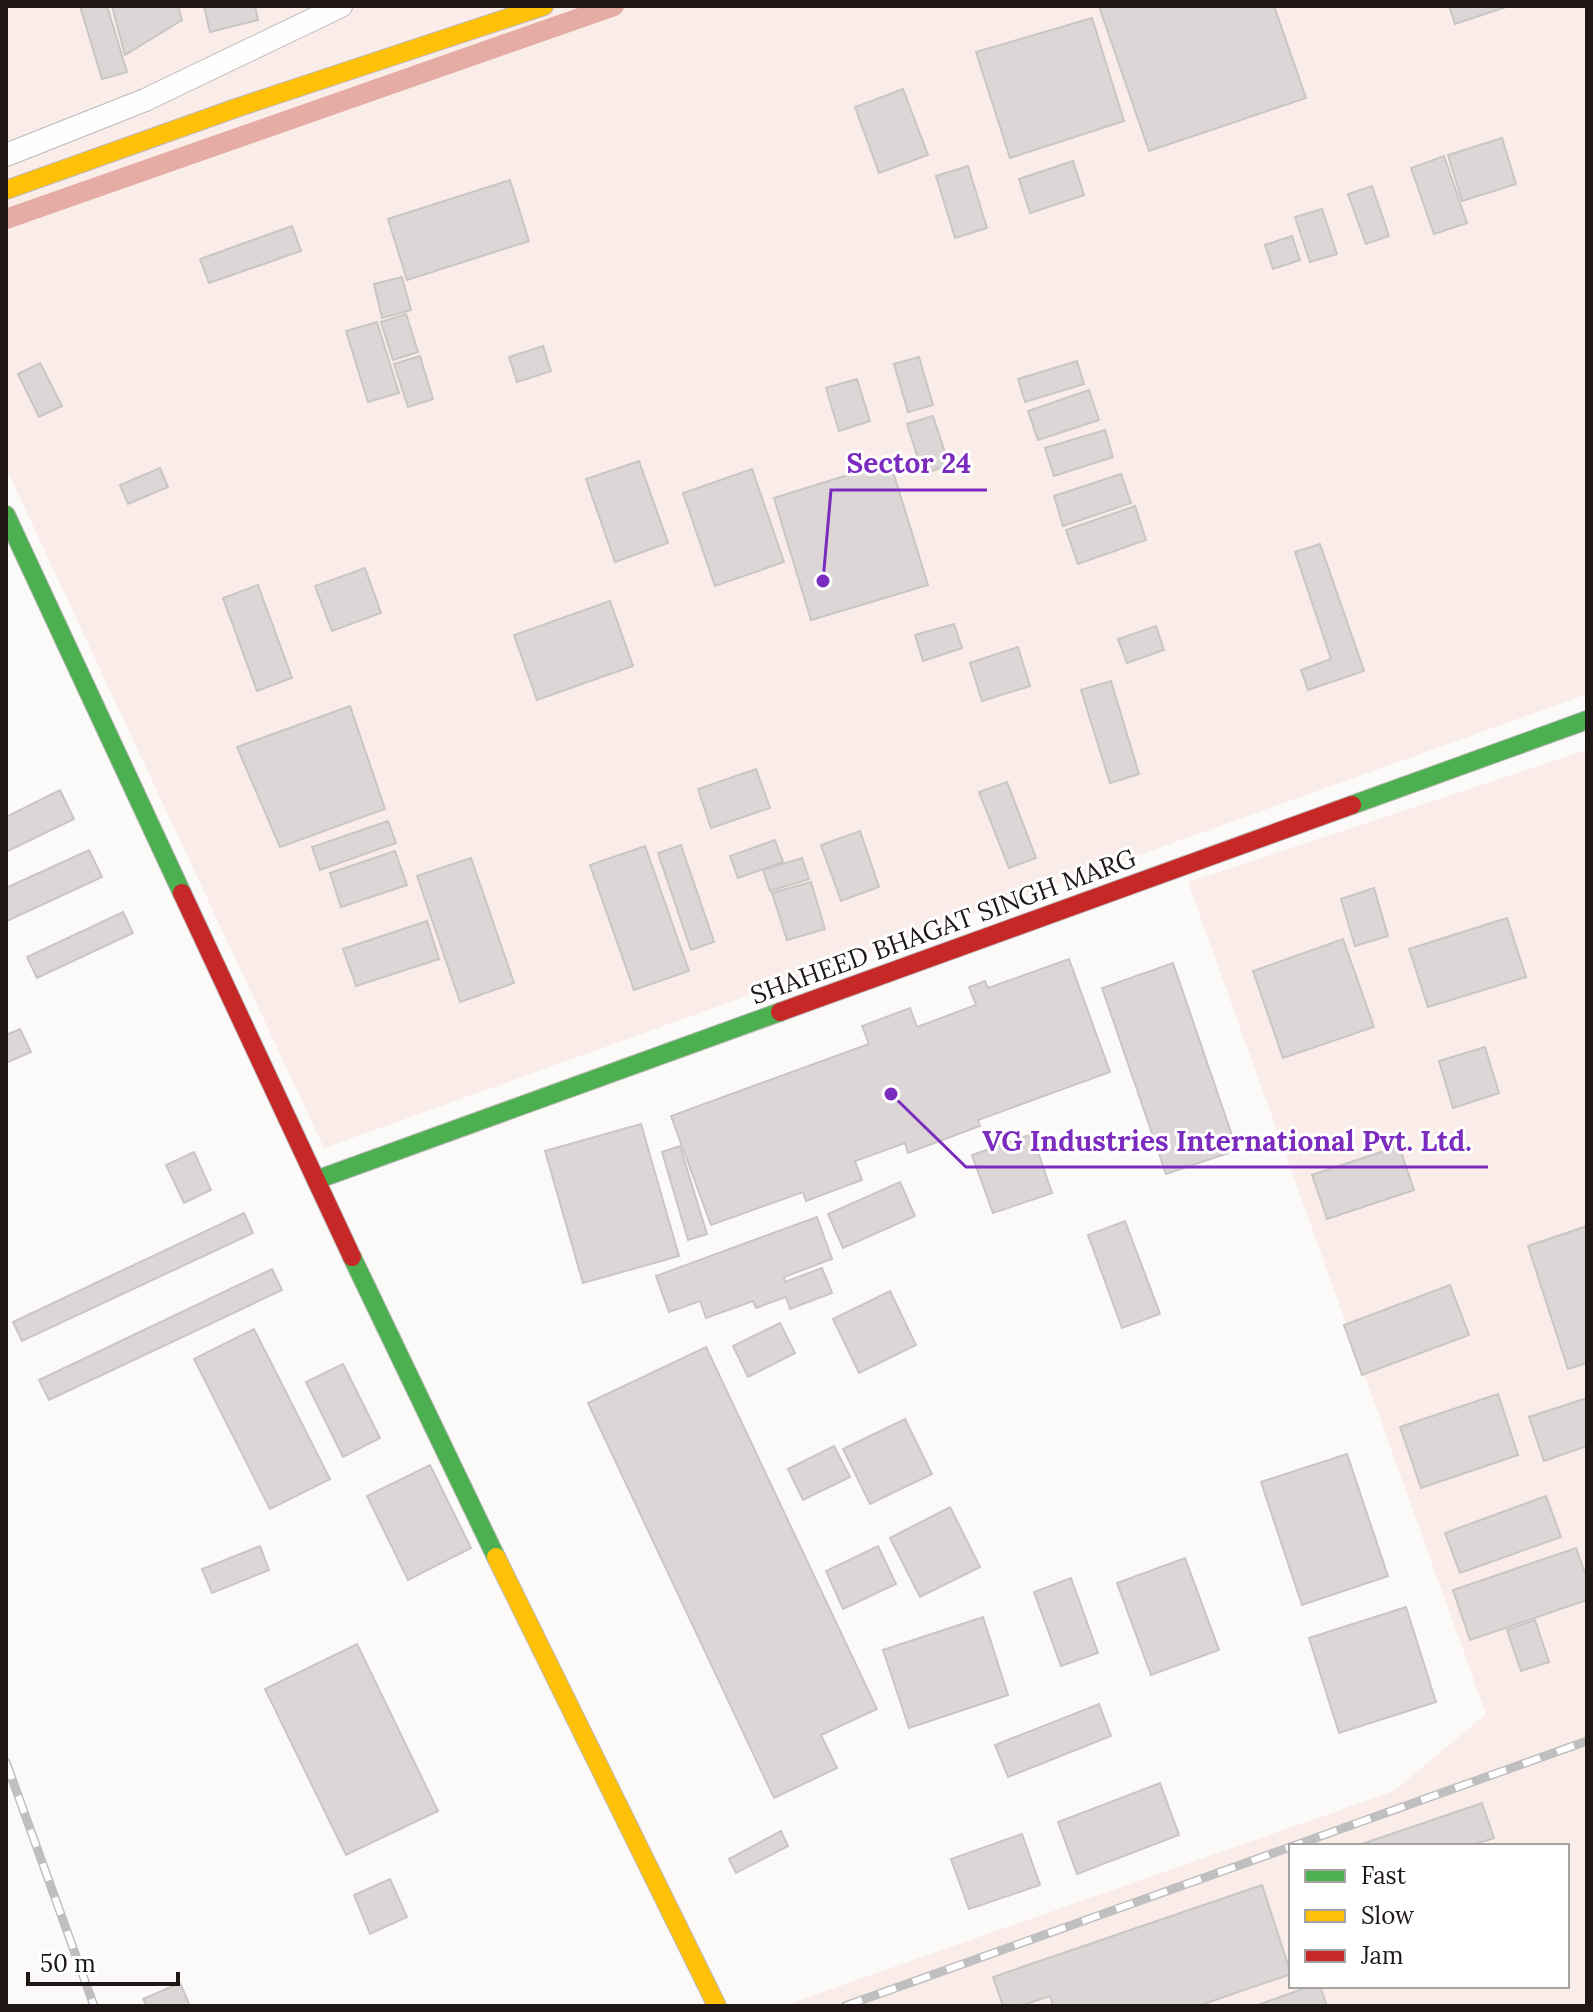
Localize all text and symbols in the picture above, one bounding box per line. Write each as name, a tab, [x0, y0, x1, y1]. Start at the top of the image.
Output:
callout: Sector 24	[831, 438, 987, 490]
text: Sector 24	[847, 445, 971, 481]
street label: SHAHEED BHAGAT SINGH MARG	[746, 841, 1140, 1011]
callout: VG Industries International Pvt. Ltd.	[966, 1115, 1488, 1167]
text: VG Industries International Pvt. Ltd.	[982, 1123, 1472, 1159]
legend	[1289, 1844, 1569, 1988]
text: Fast	[1361, 1860, 1407, 1891]
text: Slow	[1361, 1900, 1415, 1931]
scale bar	[28, 1936, 178, 1986]
text: Jam	[1360, 1940, 1403, 1971]
text: 50 m	[40, 1948, 96, 1979]

